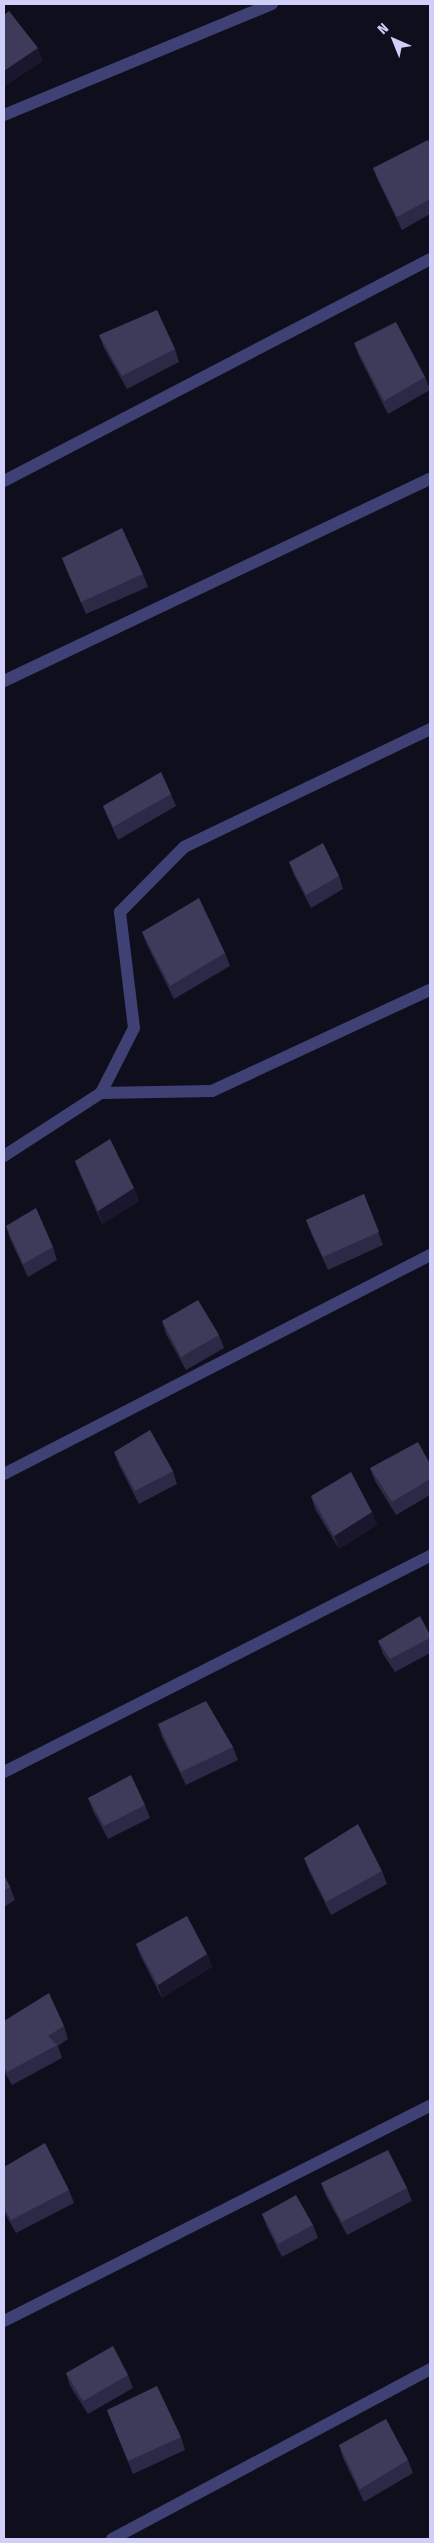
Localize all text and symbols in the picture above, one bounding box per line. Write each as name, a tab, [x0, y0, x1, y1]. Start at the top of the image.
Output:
north arrow	[369, 15, 419, 65]
text: N	[374, 20, 392, 38]

